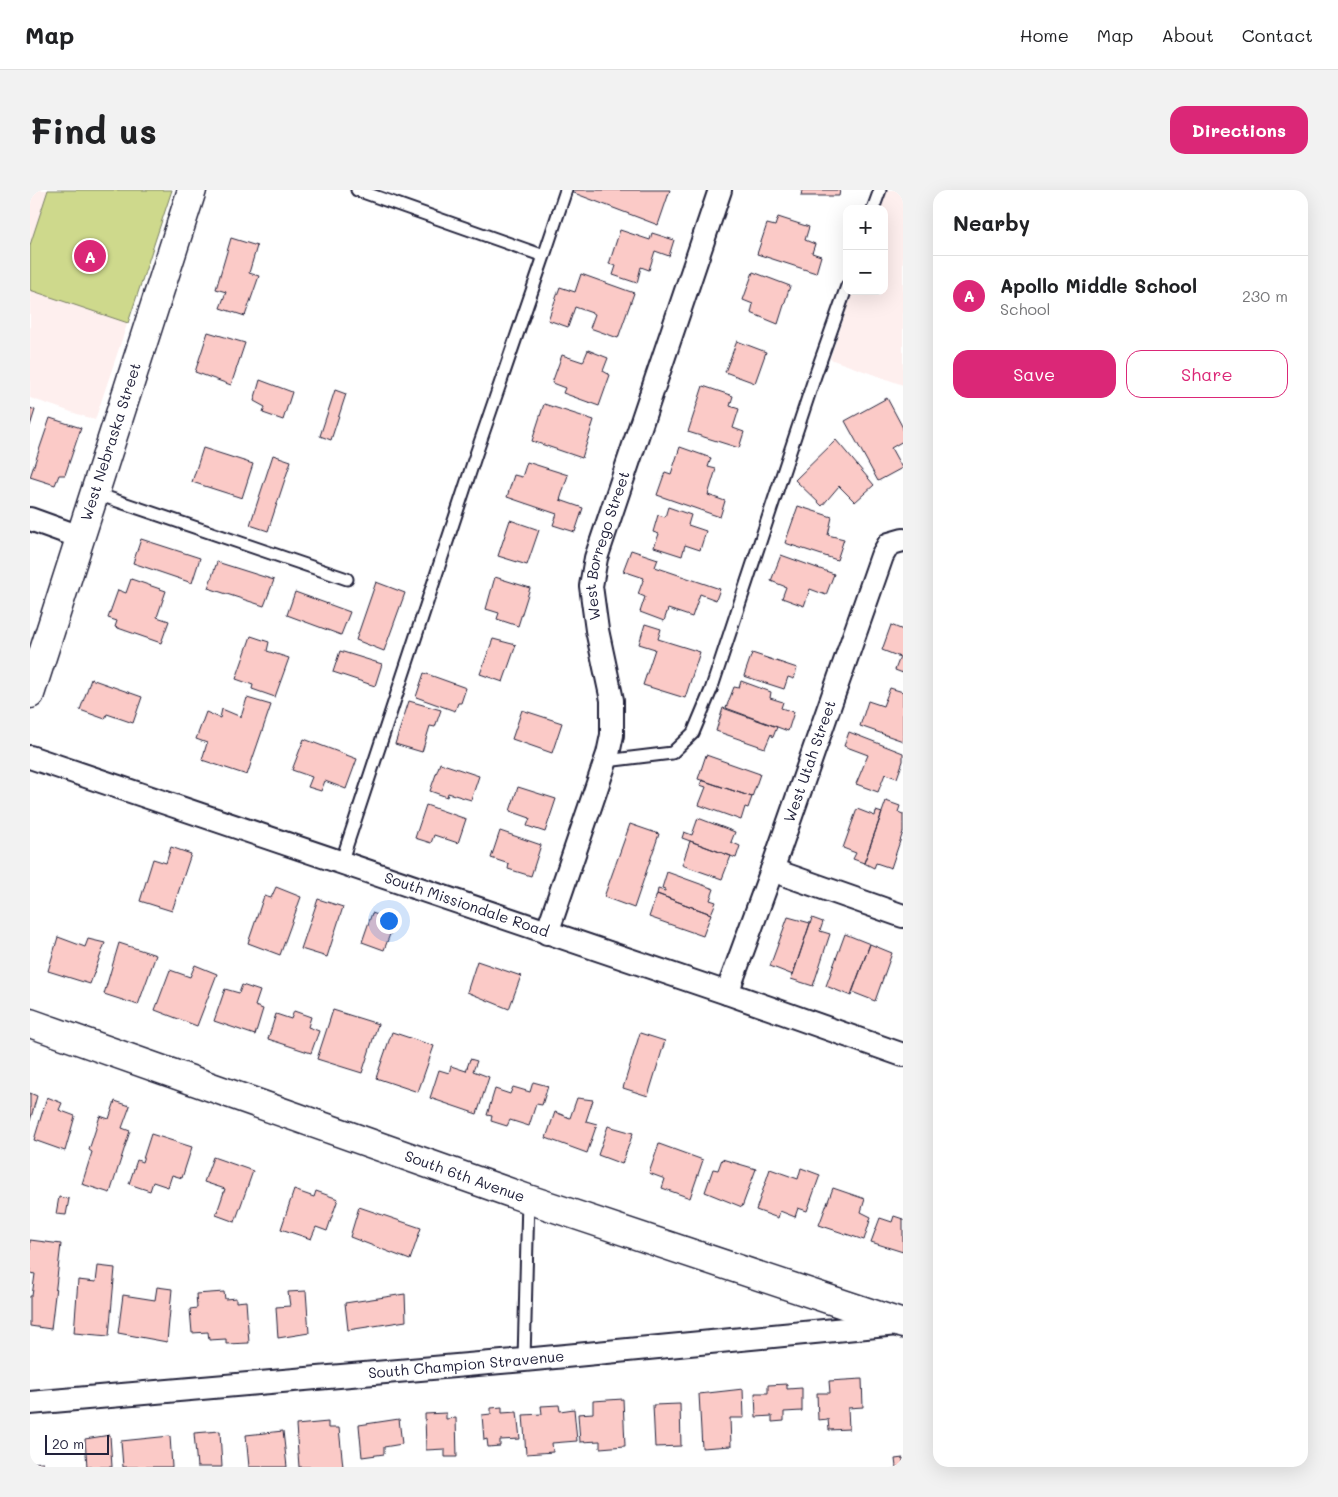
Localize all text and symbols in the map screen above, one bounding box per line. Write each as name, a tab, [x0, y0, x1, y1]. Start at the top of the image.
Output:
text: Map	[25, 19, 74, 50]
text: Home	[1020, 23, 1069, 47]
text: Map	[1097, 23, 1133, 47]
text: About	[1161, 23, 1214, 47]
text: Contact	[1242, 23, 1313, 47]
button: Directions	[1170, 106, 1308, 154]
text: Find us	[30, 107, 157, 153]
map controls	[843, 205, 888, 295]
button: +	[843, 205, 888, 250]
text: Nearby	[953, 209, 1030, 236]
pin: A	[74, 237, 106, 275]
button: −	[843, 250, 888, 295]
text: Apollo Middle School	[1000, 273, 1197, 298]
text: A	[963, 285, 975, 306]
text: 230 m	[1242, 285, 1288, 306]
text: School	[1000, 298, 1050, 319]
button: Save	[953, 350, 1116, 398]
button: Share	[1126, 350, 1288, 398]
street label: West Nebraska Street	[75, 360, 145, 523]
street label: West Borrego Street	[580, 468, 634, 622]
street label: West Utah Street	[778, 697, 840, 825]
street label: South Missiondale Road	[382, 867, 552, 941]
your location	[376, 908, 402, 934]
street label: South 6th Avenue	[402, 1145, 528, 1206]
street label: South Champion Stravenue	[367, 1345, 565, 1383]
scale bar	[45, 1432, 109, 1455]
text: 20 m	[52, 1434, 84, 1453]

